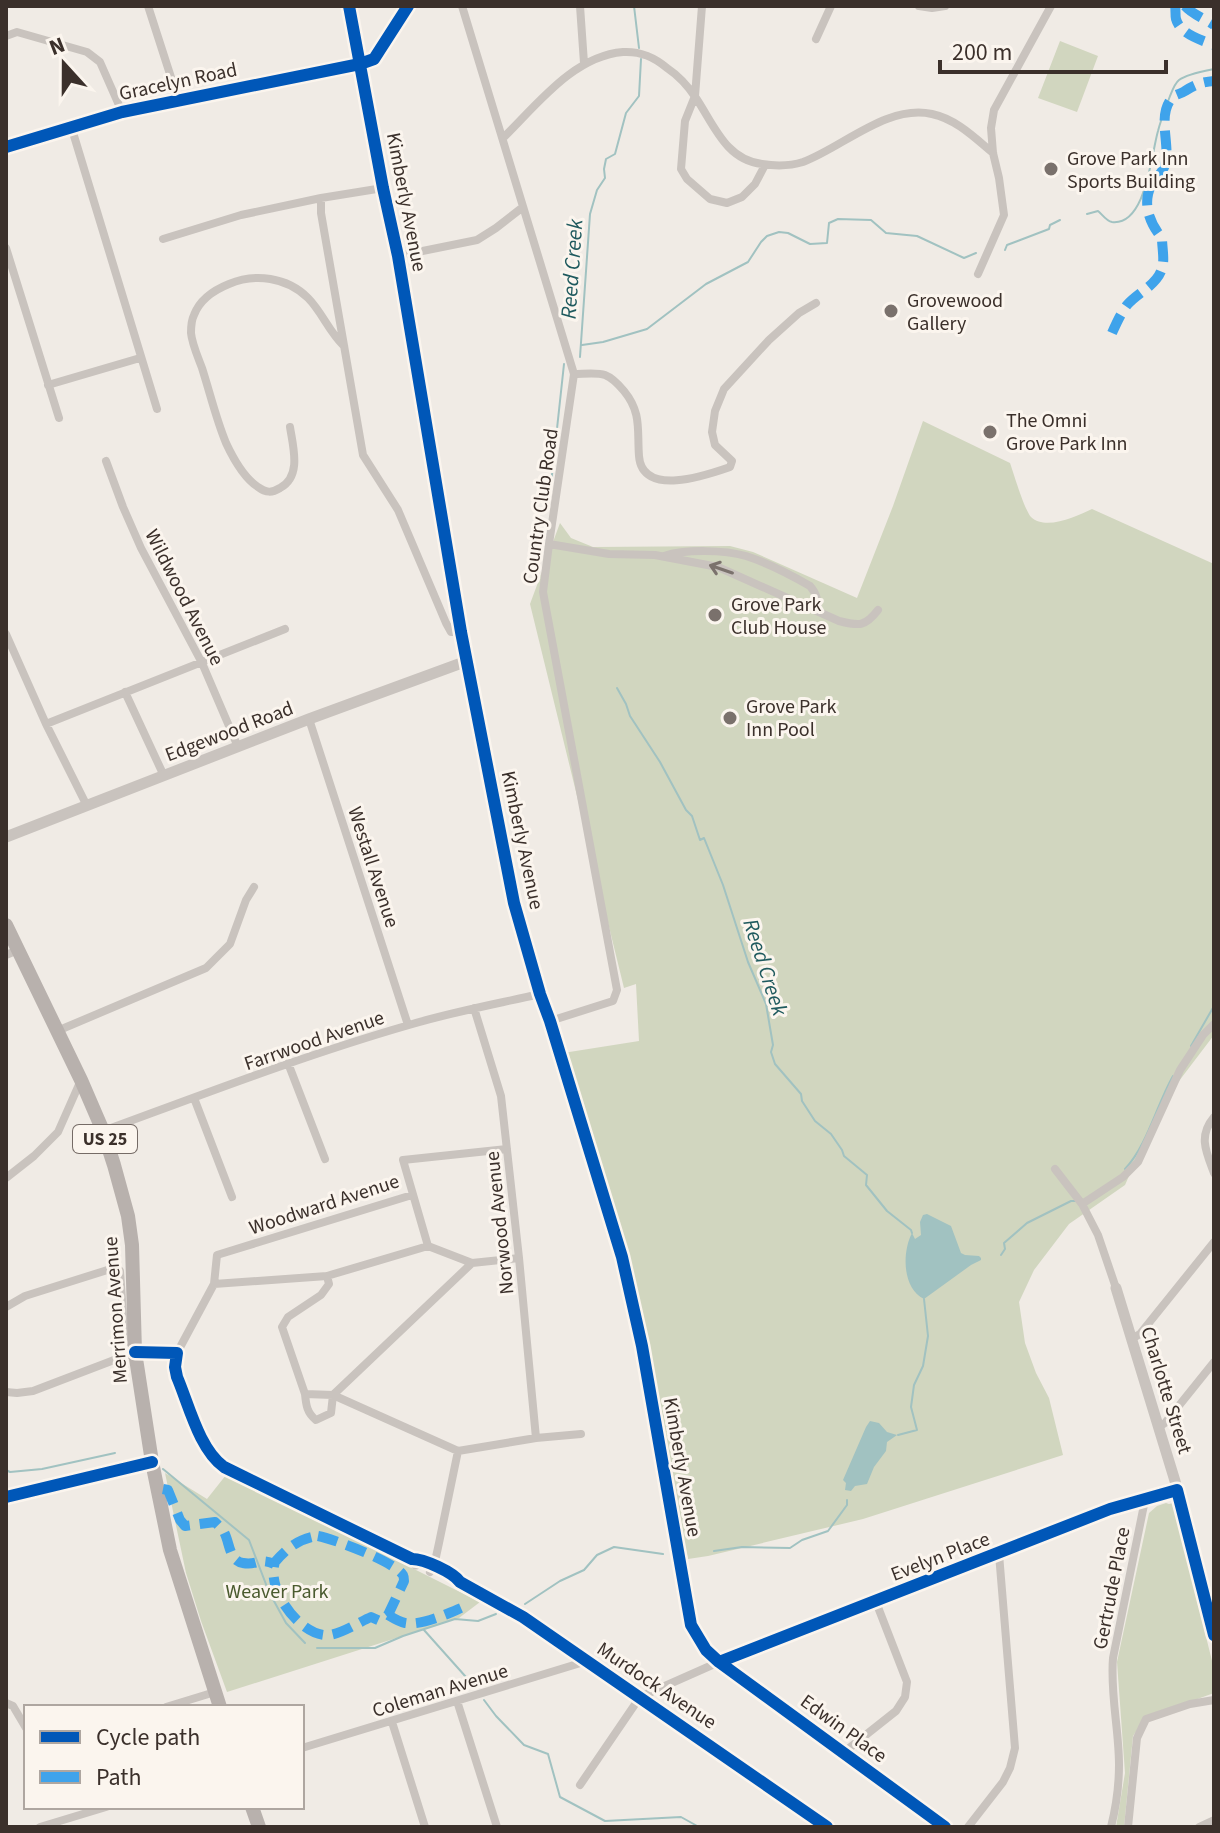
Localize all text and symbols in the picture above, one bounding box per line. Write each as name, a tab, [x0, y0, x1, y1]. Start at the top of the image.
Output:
north arrow	[24, 24, 104, 104]
scale bar	[940, 24, 1166, 74]
text: N	[45, 29, 70, 64]
text: 200 m	[952, 35, 1012, 70]
street label: Gracelyn Road	[117, 56, 240, 108]
street label: Kimberly Avenue	[379, 130, 433, 274]
place label: Grove Park Inn Sports Building	[1067, 145, 1195, 196]
marker: Grove Park Inn Sports Building	[1042, 160, 1060, 178]
water label: Reed Creek	[553, 217, 591, 320]
place label: Grovewood Gallery	[907, 287, 1003, 338]
marker: Grovewood Gallery	[882, 302, 900, 320]
place label: The Omni Grove Park Inn	[1006, 407, 1128, 458]
marker: The Omni Grove Park Inn	[981, 423, 999, 441]
street label: Country Club Road	[516, 426, 566, 586]
street label: Wildwood Avenue	[138, 524, 231, 671]
one-way arrow	[709, 561, 734, 576]
place label: Grove Park Club House	[731, 591, 827, 642]
marker: Grove Park Club House	[706, 606, 724, 624]
place label: Grove Park Inn Pool	[746, 693, 837, 744]
street label: Edgewood Road	[161, 695, 298, 769]
marker: Grove Park Inn Pool	[721, 709, 739, 727]
street label: Kimberly Avenue	[494, 768, 550, 912]
street label: Westall Avenue	[340, 803, 406, 932]
water label: Reed Creek	[734, 915, 796, 1020]
street label: Farrwood Avenue	[241, 1004, 388, 1078]
road number: US 25	[73, 1125, 137, 1153]
street label: Norwood Avenue	[479, 1150, 521, 1296]
street label: Woodward Avenue	[246, 1167, 403, 1242]
street label: Merrimon Avenue	[97, 1235, 135, 1384]
street label: Charlotte Street	[1133, 1323, 1199, 1458]
street label: Kimberly Avenue	[656, 1395, 708, 1539]
street label: Evelyn Place	[887, 1525, 994, 1589]
street label: Gertrude Place	[1086, 1525, 1138, 1652]
park label: Weaver Park	[226, 1578, 329, 1606]
street label: Murdock Avenue	[591, 1635, 722, 1736]
street label: Coleman Avenue	[369, 1657, 512, 1725]
street label: Edwin Place	[794, 1688, 892, 1770]
legend	[24, 1705, 304, 1809]
text: Cycle path	[96, 1720, 200, 1755]
text: Path	[96, 1760, 142, 1795]

